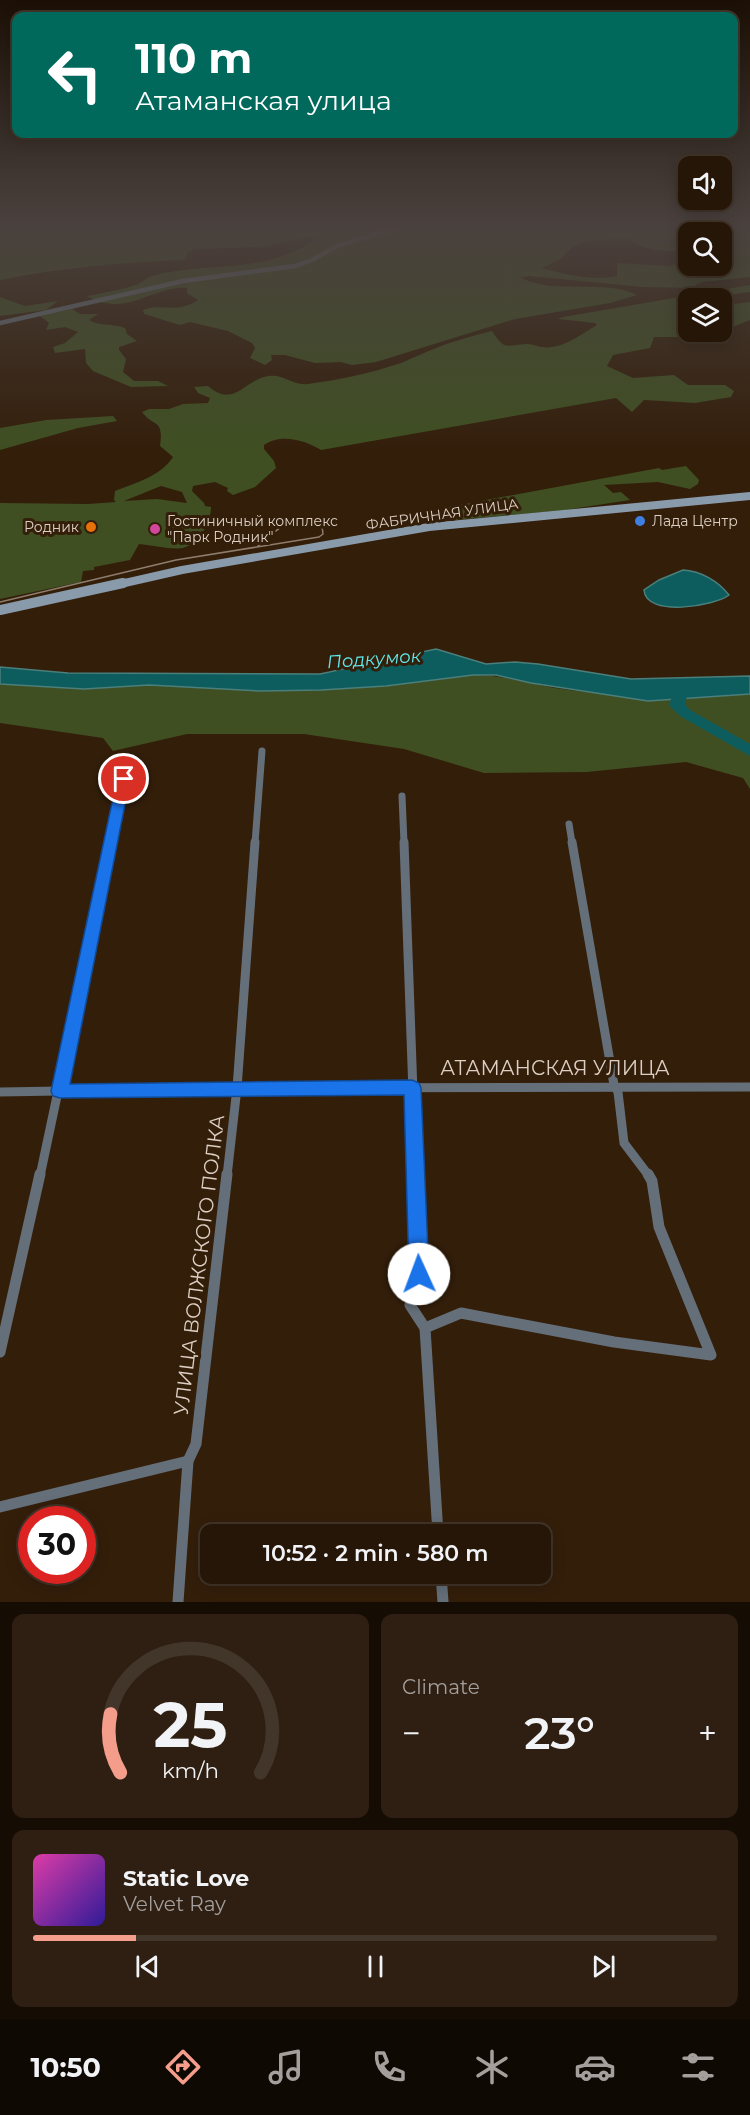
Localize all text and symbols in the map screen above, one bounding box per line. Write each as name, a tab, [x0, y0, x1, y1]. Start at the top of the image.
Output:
text: 110 m	[135, 32, 252, 84]
icon: left	[36, 36, 114, 114]
text: Атаманская улица	[135, 84, 392, 117]
map controls	[678, 156, 732, 342]
button: sound	[678, 156, 732, 210]
button: search	[678, 222, 732, 276]
button: layers	[678, 288, 732, 342]
street label: ФАБРИЧНАЯ УЛИЦА	[365, 494, 520, 534]
place label: Гостиничный комплекс "Парк Родник"	[167, 512, 338, 546]
place label: Лада Центр	[652, 512, 738, 530]
marker: Лада Центр	[633, 514, 647, 528]
place label: Родник	[24, 518, 79, 536]
marker: Родник	[84, 520, 98, 534]
marker: Гостиничный комплекс "Парк Родник"	[148, 522, 162, 536]
water label: Подкумок	[326, 645, 422, 673]
pin	[98, 753, 149, 804]
icon: arrive	[107, 762, 140, 795]
street label: АТАМАНСКАЯ УЛИЦА	[440, 1056, 670, 1080]
street label: УЛИЦА ВОЛЖСКОГО ПОЛКА	[169, 1113, 229, 1417]
position arrow	[387, 1242, 451, 1306]
speed limit sign: 30	[18, 1506, 96, 1584]
text: 10:52 · 2 min · 580 m	[263, 1540, 488, 1567]
text: Climate	[402, 1675, 480, 1699]
text: 25	[154, 1687, 227, 1763]
text: 23°	[524, 1705, 595, 1760]
text: −	[402, 1713, 421, 1753]
text: +	[698, 1713, 717, 1753]
text: km/h	[162, 1757, 219, 1783]
text: Static Love	[123, 1865, 249, 1892]
text: Velvet Ray	[123, 1892, 226, 1916]
icon: previous	[131, 1950, 164, 1983]
icon: pause	[359, 1950, 392, 1983]
icon: next	[587, 1950, 620, 1983]
icon: directions	[162, 2046, 204, 2088]
icon: music	[265, 2046, 307, 2088]
icon: phone	[368, 2046, 410, 2088]
icon: climate	[471, 2046, 513, 2088]
icon: car	[574, 2046, 616, 2088]
icon: filters	[677, 2046, 719, 2088]
text: 10:50	[31, 2051, 101, 2084]

